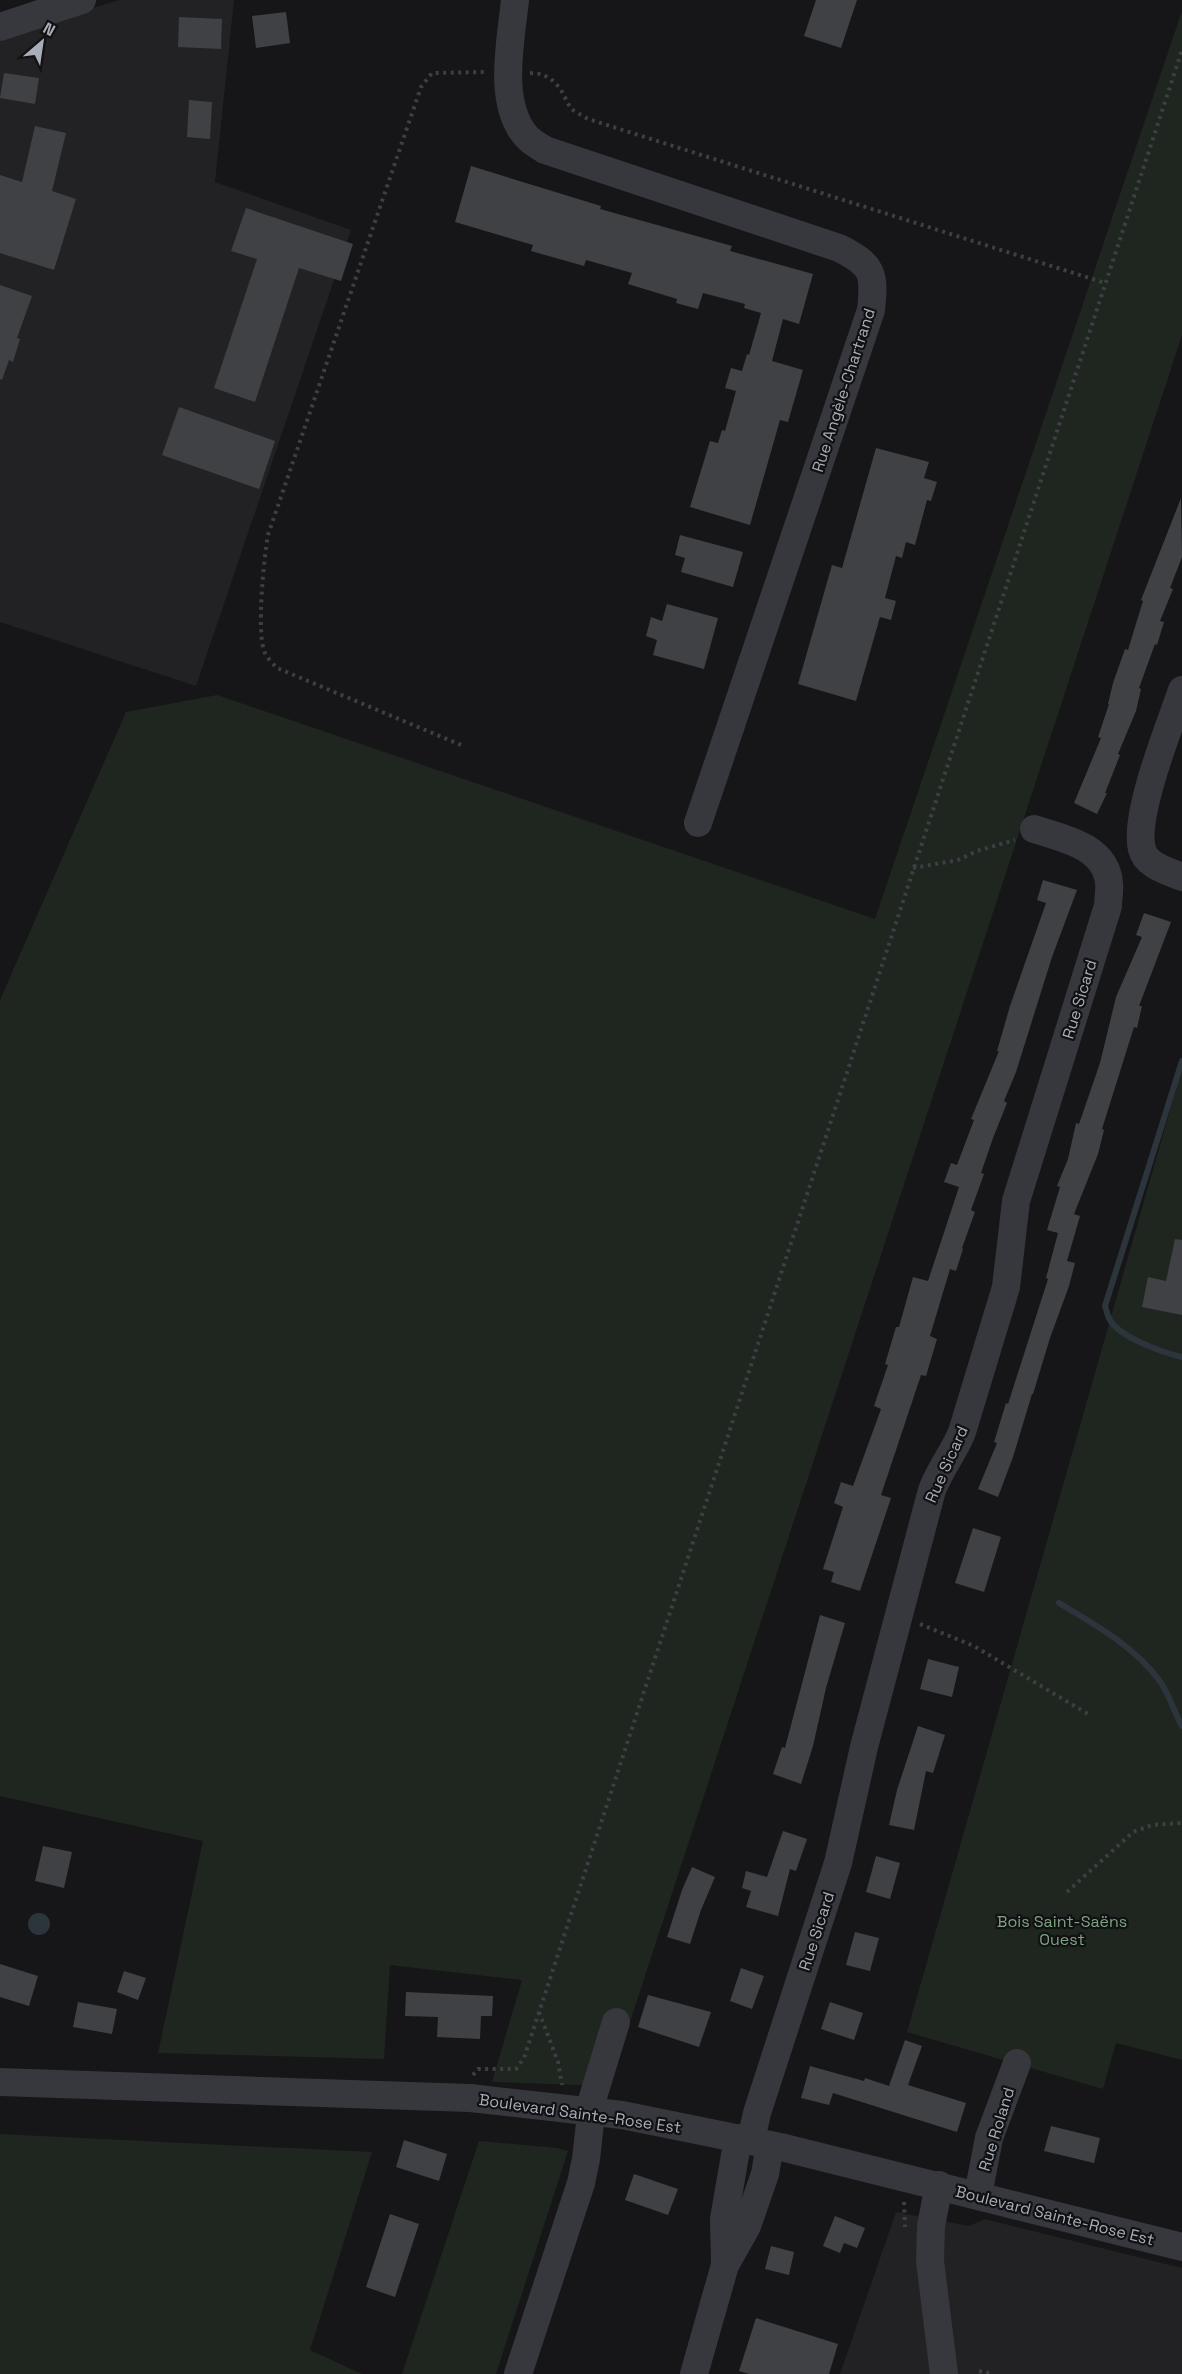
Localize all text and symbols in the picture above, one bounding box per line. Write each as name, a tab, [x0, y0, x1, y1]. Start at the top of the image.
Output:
north arrow	[12, 12, 72, 72]
text: N	[39, 18, 59, 41]
street label: Rue Angèle-Chartrand	[807, 305, 880, 475]
street label: Rue Sicard	[1057, 957, 1102, 1041]
street label: Rue Sicard	[920, 1422, 973, 1506]
street label: Rue Sicard	[794, 1889, 839, 1973]
park label: Bois Saint-Saëns Ouest	[997, 1911, 1127, 1950]
street label: Rue Roland	[974, 2085, 1019, 2174]
street label: Boulevard Sainte-Rose Est	[477, 2089, 682, 2138]
street label: Boulevard Sainte-Rose Est	[953, 2181, 1156, 2250]

